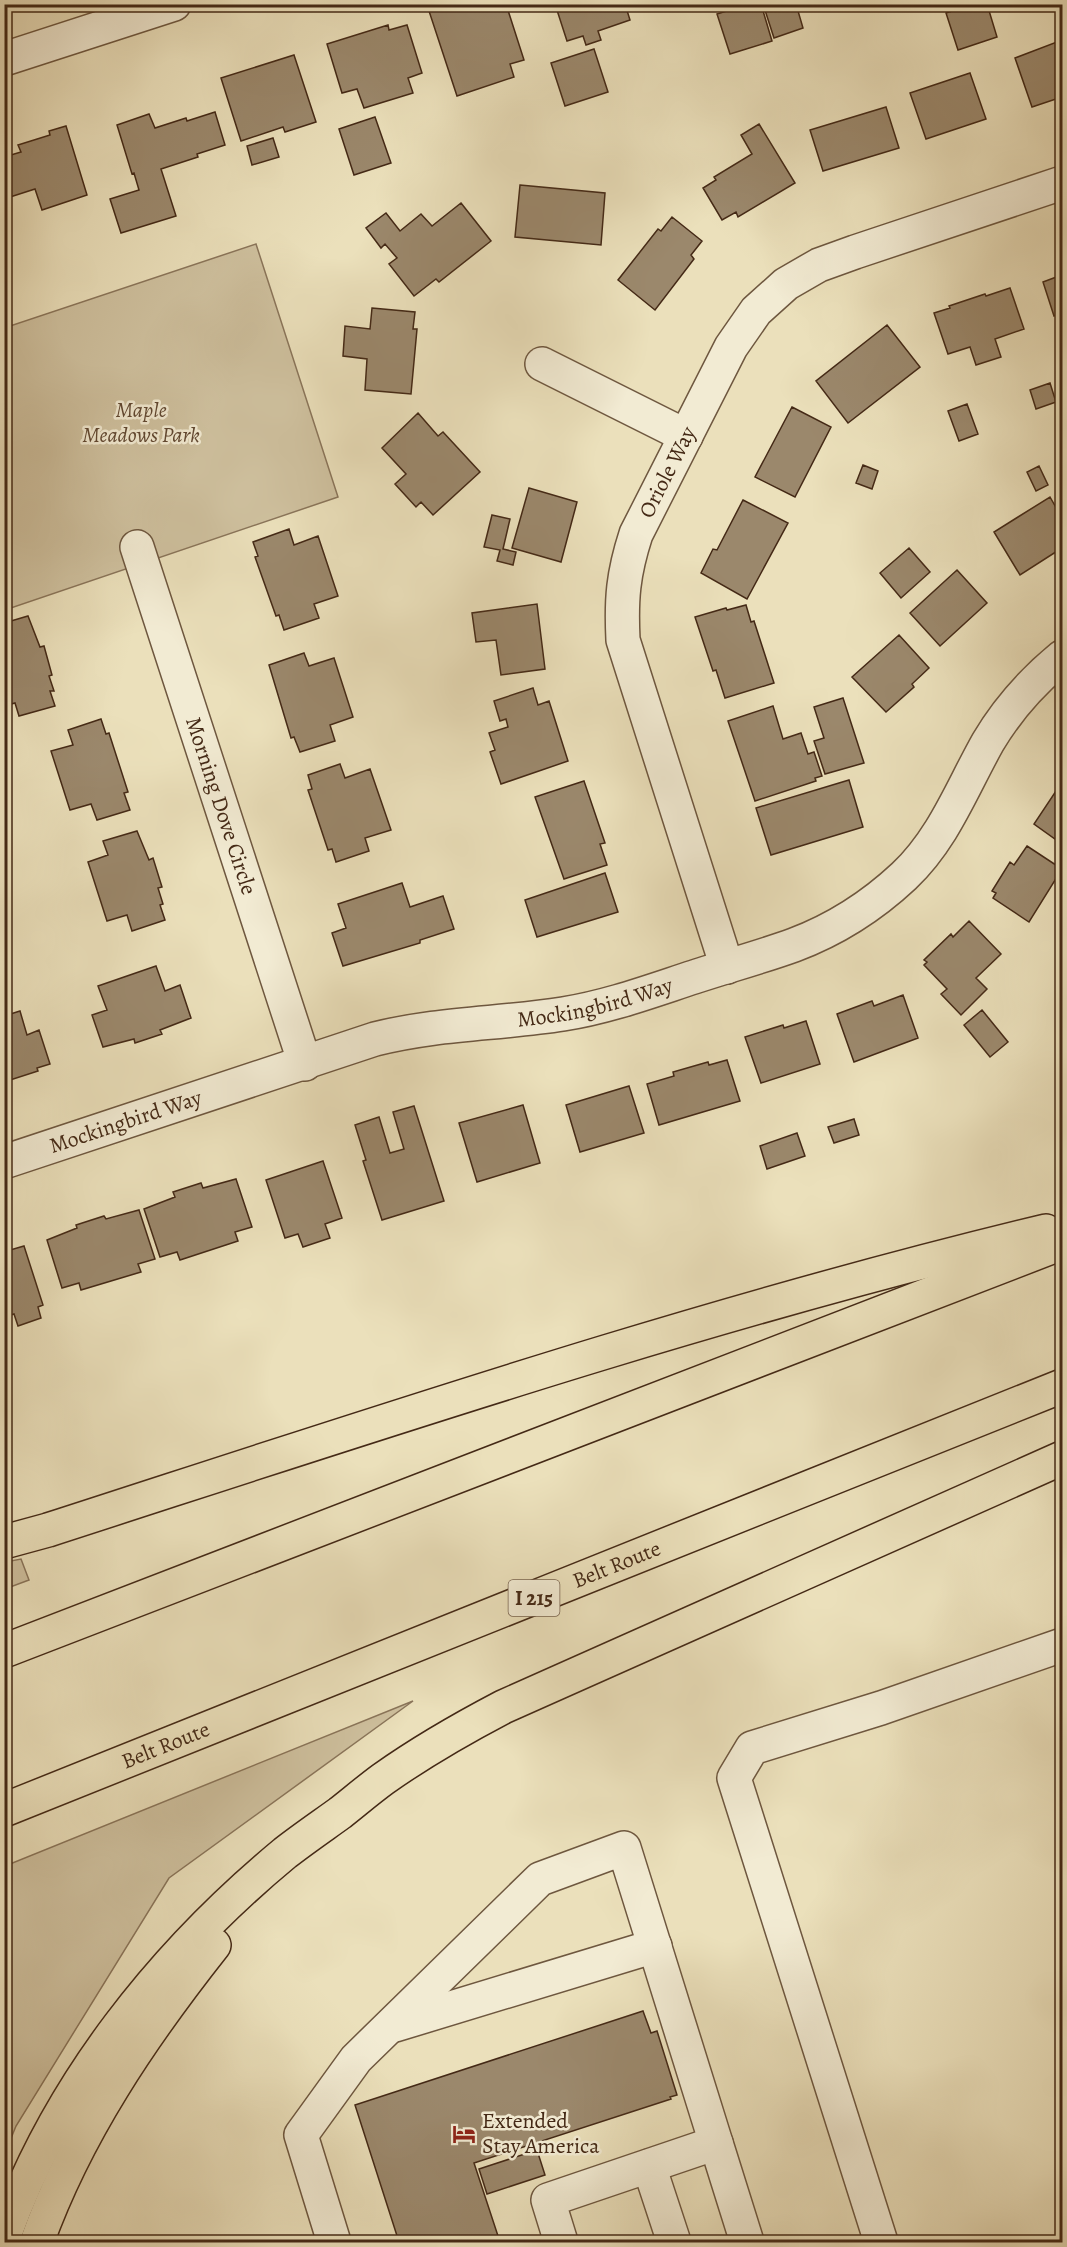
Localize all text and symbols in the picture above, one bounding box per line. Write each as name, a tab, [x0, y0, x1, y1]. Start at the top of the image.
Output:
park label: Maple Meadows Park	[82, 395, 200, 450]
street label: Oriole Way	[632, 421, 703, 523]
street label: Morning Dove Circle	[178, 713, 264, 899]
street label: Mockingbird Way	[516, 970, 677, 1035]
street label: Mockingbird Way	[45, 1082, 206, 1161]
street label: Belt Route	[568, 1533, 665, 1596]
road number: I 215	[508, 1580, 560, 1616]
street label: Belt Route	[117, 1714, 214, 1776]
place label: Extended Stay America	[482, 2106, 600, 2161]
hotel icon: Extended Stay America	[451, 2121, 477, 2147]

